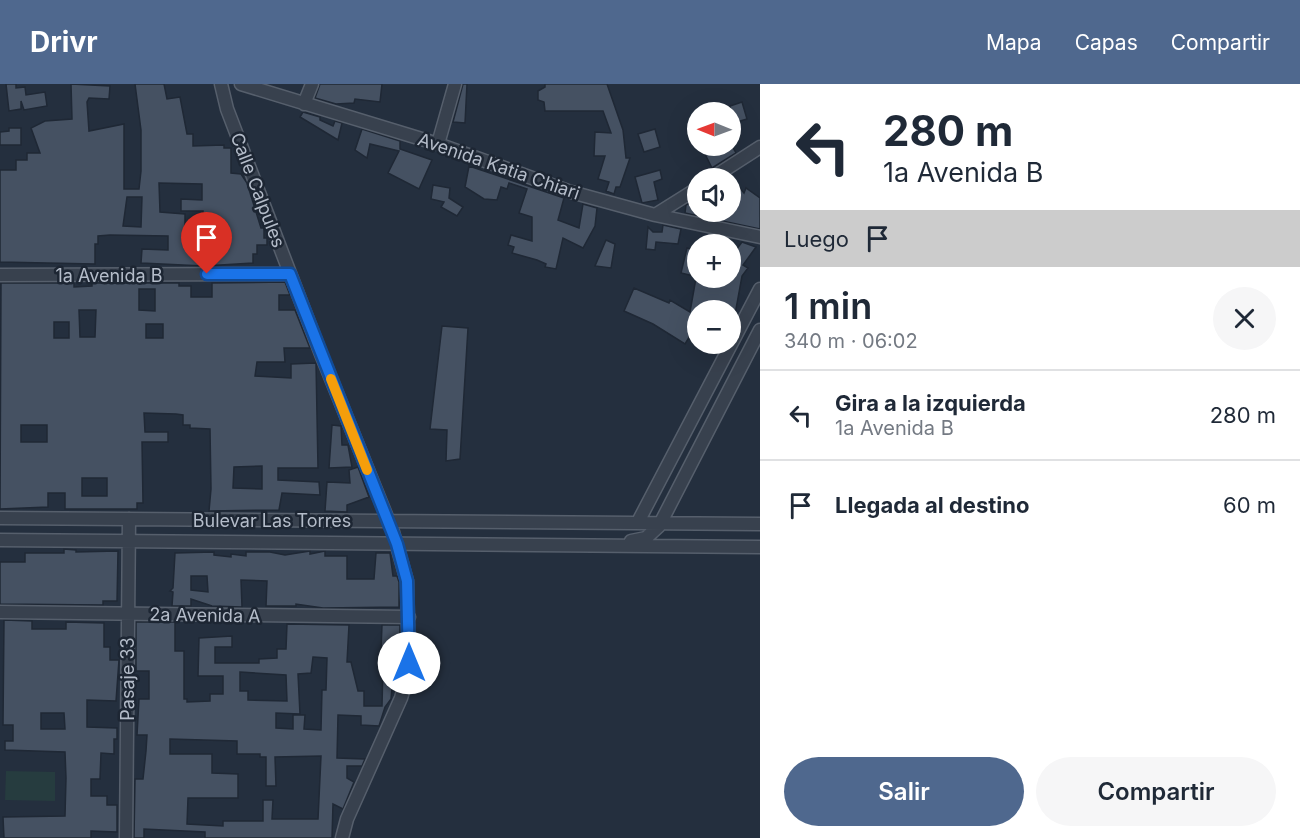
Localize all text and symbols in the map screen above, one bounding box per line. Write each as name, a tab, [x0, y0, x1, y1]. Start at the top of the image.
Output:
text: Drivr	[30, 25, 98, 59]
text: Mapa	[986, 30, 1042, 55]
text: Capas	[1075, 30, 1138, 55]
text: Compartir	[1171, 30, 1270, 55]
north arrow	[687, 102, 741, 156]
map controls	[687, 102, 741, 354]
text: 280 m	[883, 105, 1013, 156]
icon: left	[784, 108, 862, 186]
street label: Avenida Katia Chiari	[415, 128, 583, 204]
street label: Calle Calpules	[226, 130, 290, 250]
text: 1a Avenida B	[883, 156, 1043, 189]
button: sound	[687, 168, 741, 222]
pin	[181, 212, 232, 274]
icon: arrive	[190, 221, 223, 254]
icon: arrive	[861, 222, 894, 255]
text: Luego	[784, 226, 849, 252]
button: +	[687, 234, 741, 288]
street label: 1a Avenida B	[56, 265, 162, 286]
text: 1 min	[784, 284, 872, 328]
button: close	[1213, 287, 1276, 350]
button: −	[687, 300, 741, 354]
text: 340 m · 06:02	[784, 329, 918, 353]
text: Gira a la izquierda	[835, 390, 1026, 416]
icon: left	[784, 399, 817, 432]
text: 280 m	[1210, 402, 1276, 428]
text: 1a Avenida B	[835, 416, 954, 440]
icon: arrive	[784, 489, 817, 522]
text: Llegada al destino	[835, 492, 1029, 518]
text: 60 m	[1223, 492, 1276, 518]
street label: Bulevar Las Torres	[193, 510, 351, 531]
street label: 2a Avenida A	[149, 604, 261, 626]
position arrow	[377, 631, 441, 695]
street label: Pasaje 33	[117, 637, 138, 721]
button: Salir	[784, 757, 1024, 826]
button: Compartir	[1036, 757, 1276, 826]

